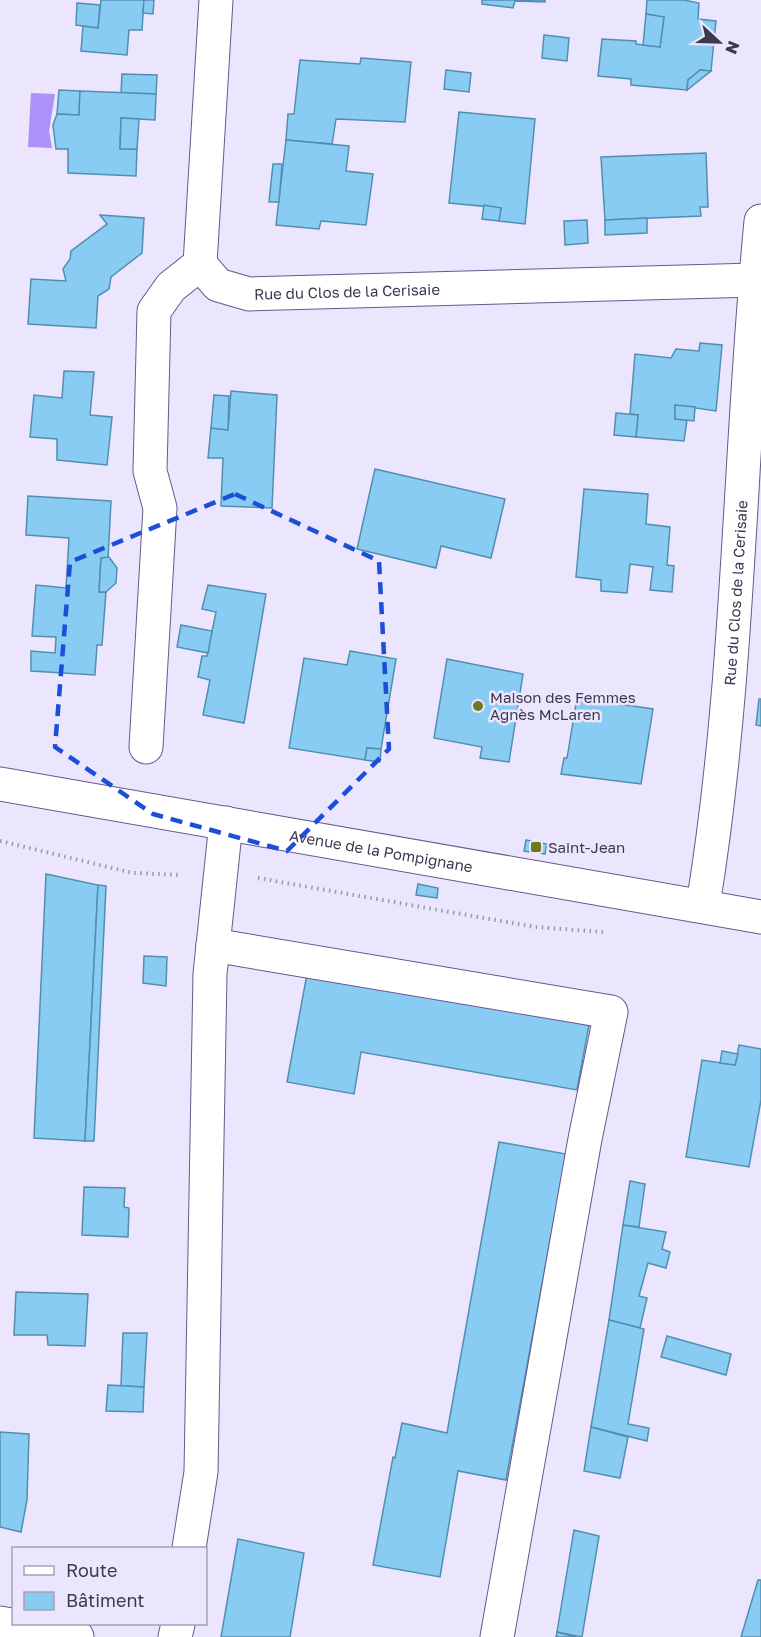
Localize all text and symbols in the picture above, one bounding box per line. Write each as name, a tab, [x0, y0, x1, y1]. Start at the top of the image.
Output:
north arrow	[689, 12, 749, 72]
text: N	[721, 38, 744, 57]
street label: Rue du Clos de la Cerisaie	[254, 280, 440, 303]
street label: Rue du Clos de la Cerisaie	[720, 499, 750, 686]
place label: Maison des Femmes Agnès McLaren	[490, 688, 636, 723]
marker: Maison des Femmes Agnès McLaren	[471, 699, 485, 713]
street label: Avenue de la Pompignane	[288, 826, 475, 876]
place label: Saint-Jean	[548, 838, 625, 856]
marker: Saint-Jean	[529, 840, 543, 854]
legend	[12, 1547, 207, 1625]
text: Route	[66, 1559, 117, 1581]
text: Bâtiment	[66, 1589, 145, 1611]

